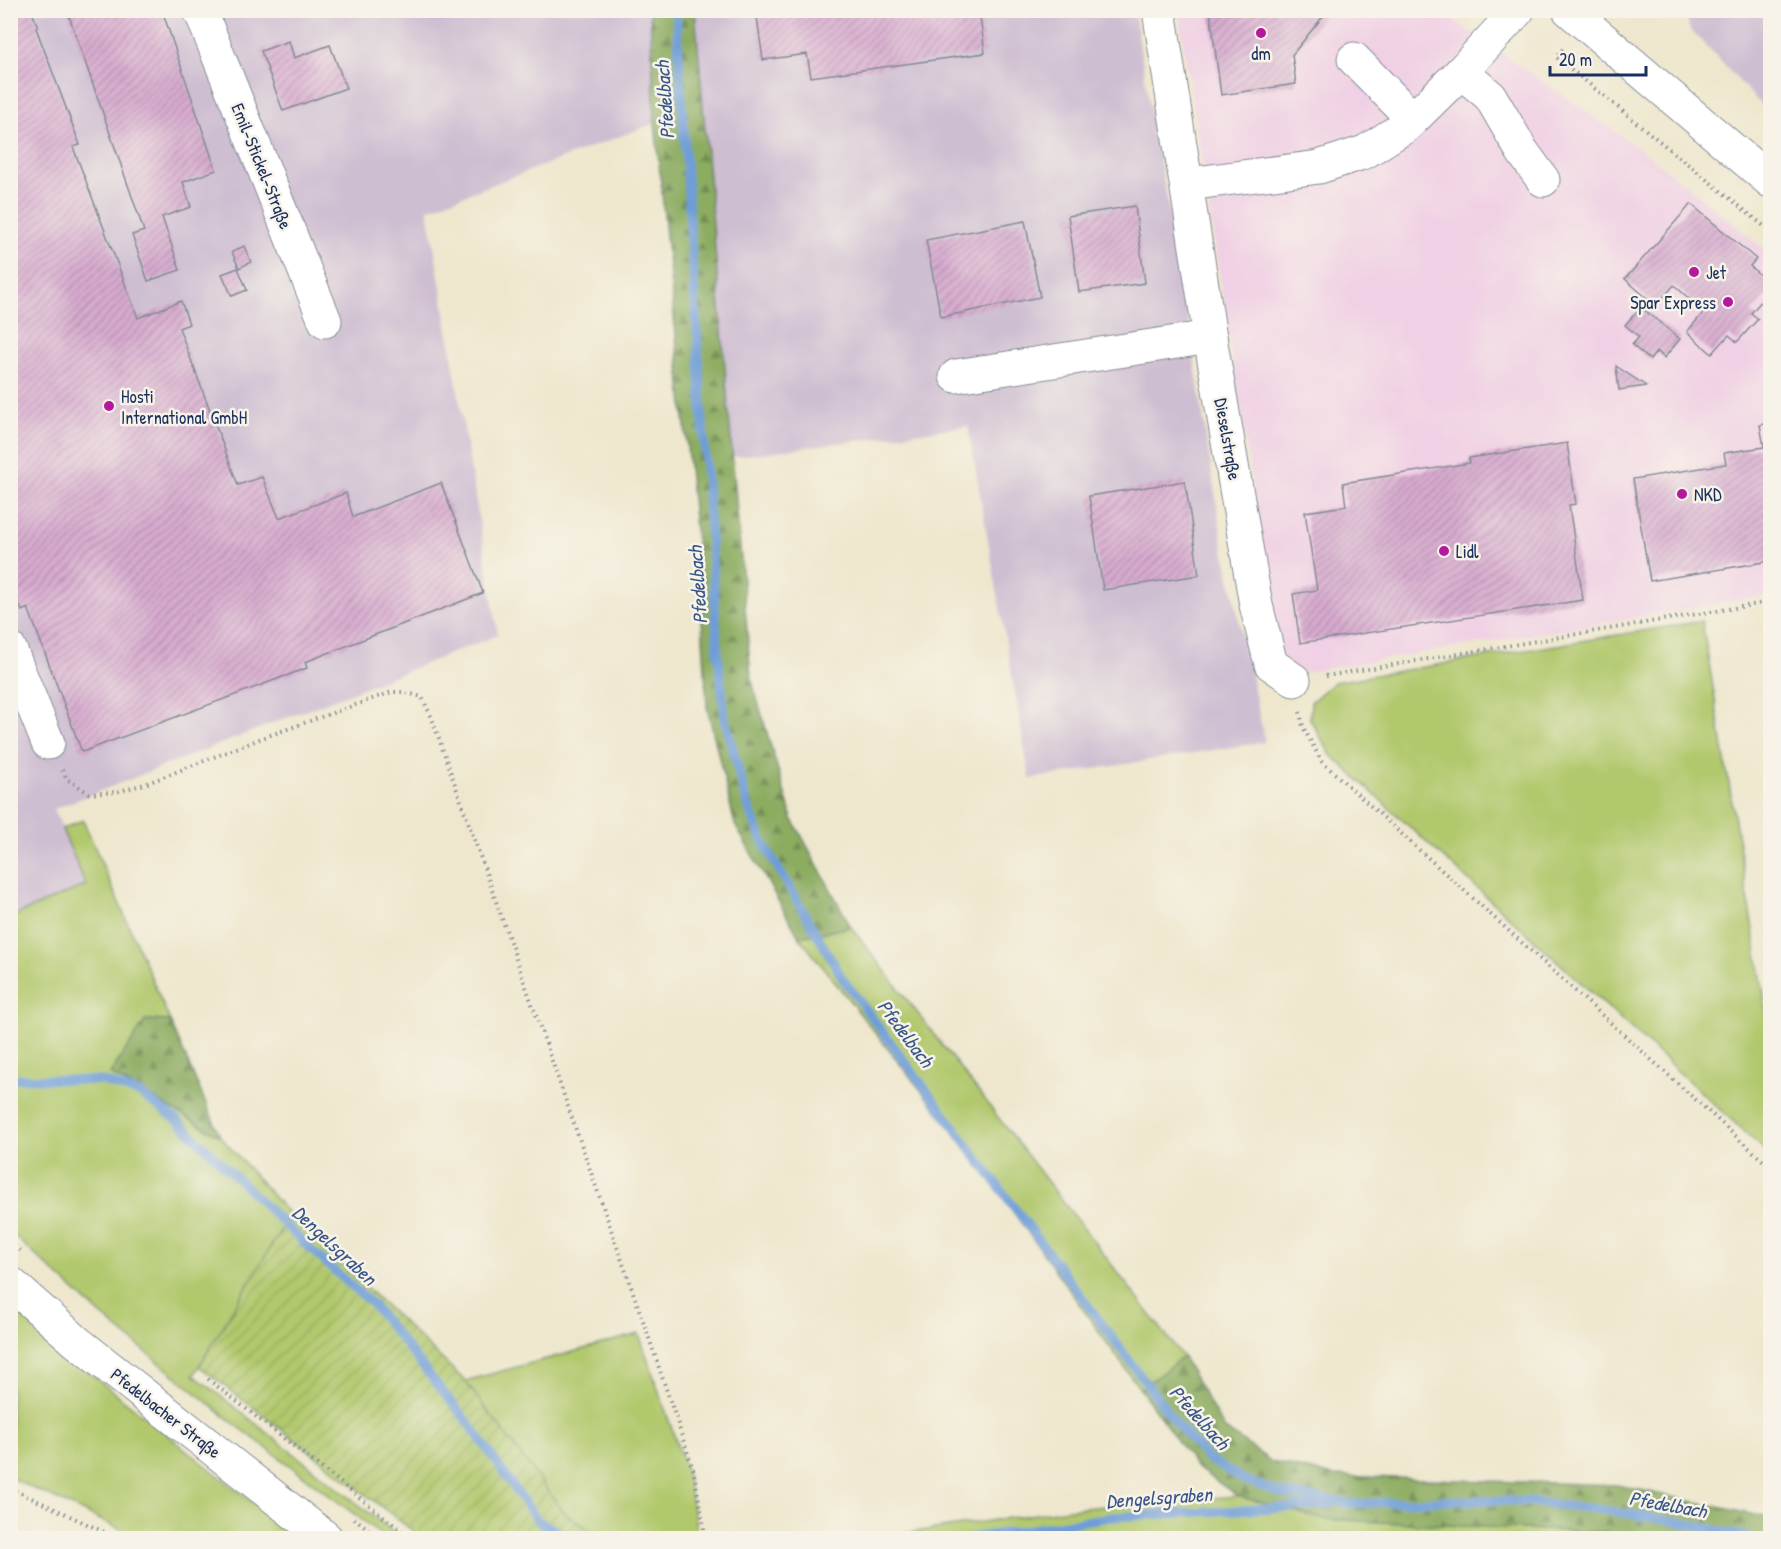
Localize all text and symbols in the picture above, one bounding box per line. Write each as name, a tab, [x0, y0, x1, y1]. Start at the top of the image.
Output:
marker: dm	[1254, 26, 1268, 40]
scale bar	[1550, 39, 1646, 77]
place label: dm	[1251, 41, 1271, 66]
text: 20 m	[1559, 47, 1592, 72]
water label: Pfedelbach	[648, 59, 680, 140]
street label: Emil-Stickel-Straße	[225, 99, 299, 233]
place label: Jet	[1706, 260, 1727, 285]
marker: Jet	[1687, 265, 1701, 279]
place label: Spar Express	[1630, 290, 1716, 315]
marker: Spar Express	[1721, 295, 1735, 309]
place label: Hosti International GmbH	[121, 384, 247, 430]
street label: Dieselstraße	[1209, 396, 1247, 482]
marker: Hosti International GmbH	[102, 399, 116, 413]
place label: NKD	[1694, 482, 1722, 507]
marker: NKD	[1675, 487, 1689, 501]
place label: Lidl	[1456, 539, 1479, 564]
water label: Pfedelbach	[681, 544, 713, 625]
marker: Lidl	[1437, 544, 1451, 558]
water label: Pfedelbach	[872, 994, 941, 1074]
water label: Dengelsgraben	[286, 1199, 384, 1293]
street label: Pfedelbacher Straße	[106, 1362, 226, 1464]
water label: Pfedelbach	[1164, 1379, 1237, 1456]
water label: Dengelsgraben	[1105, 1480, 1215, 1515]
water label: Pfedelbach	[1627, 1484, 1710, 1524]

